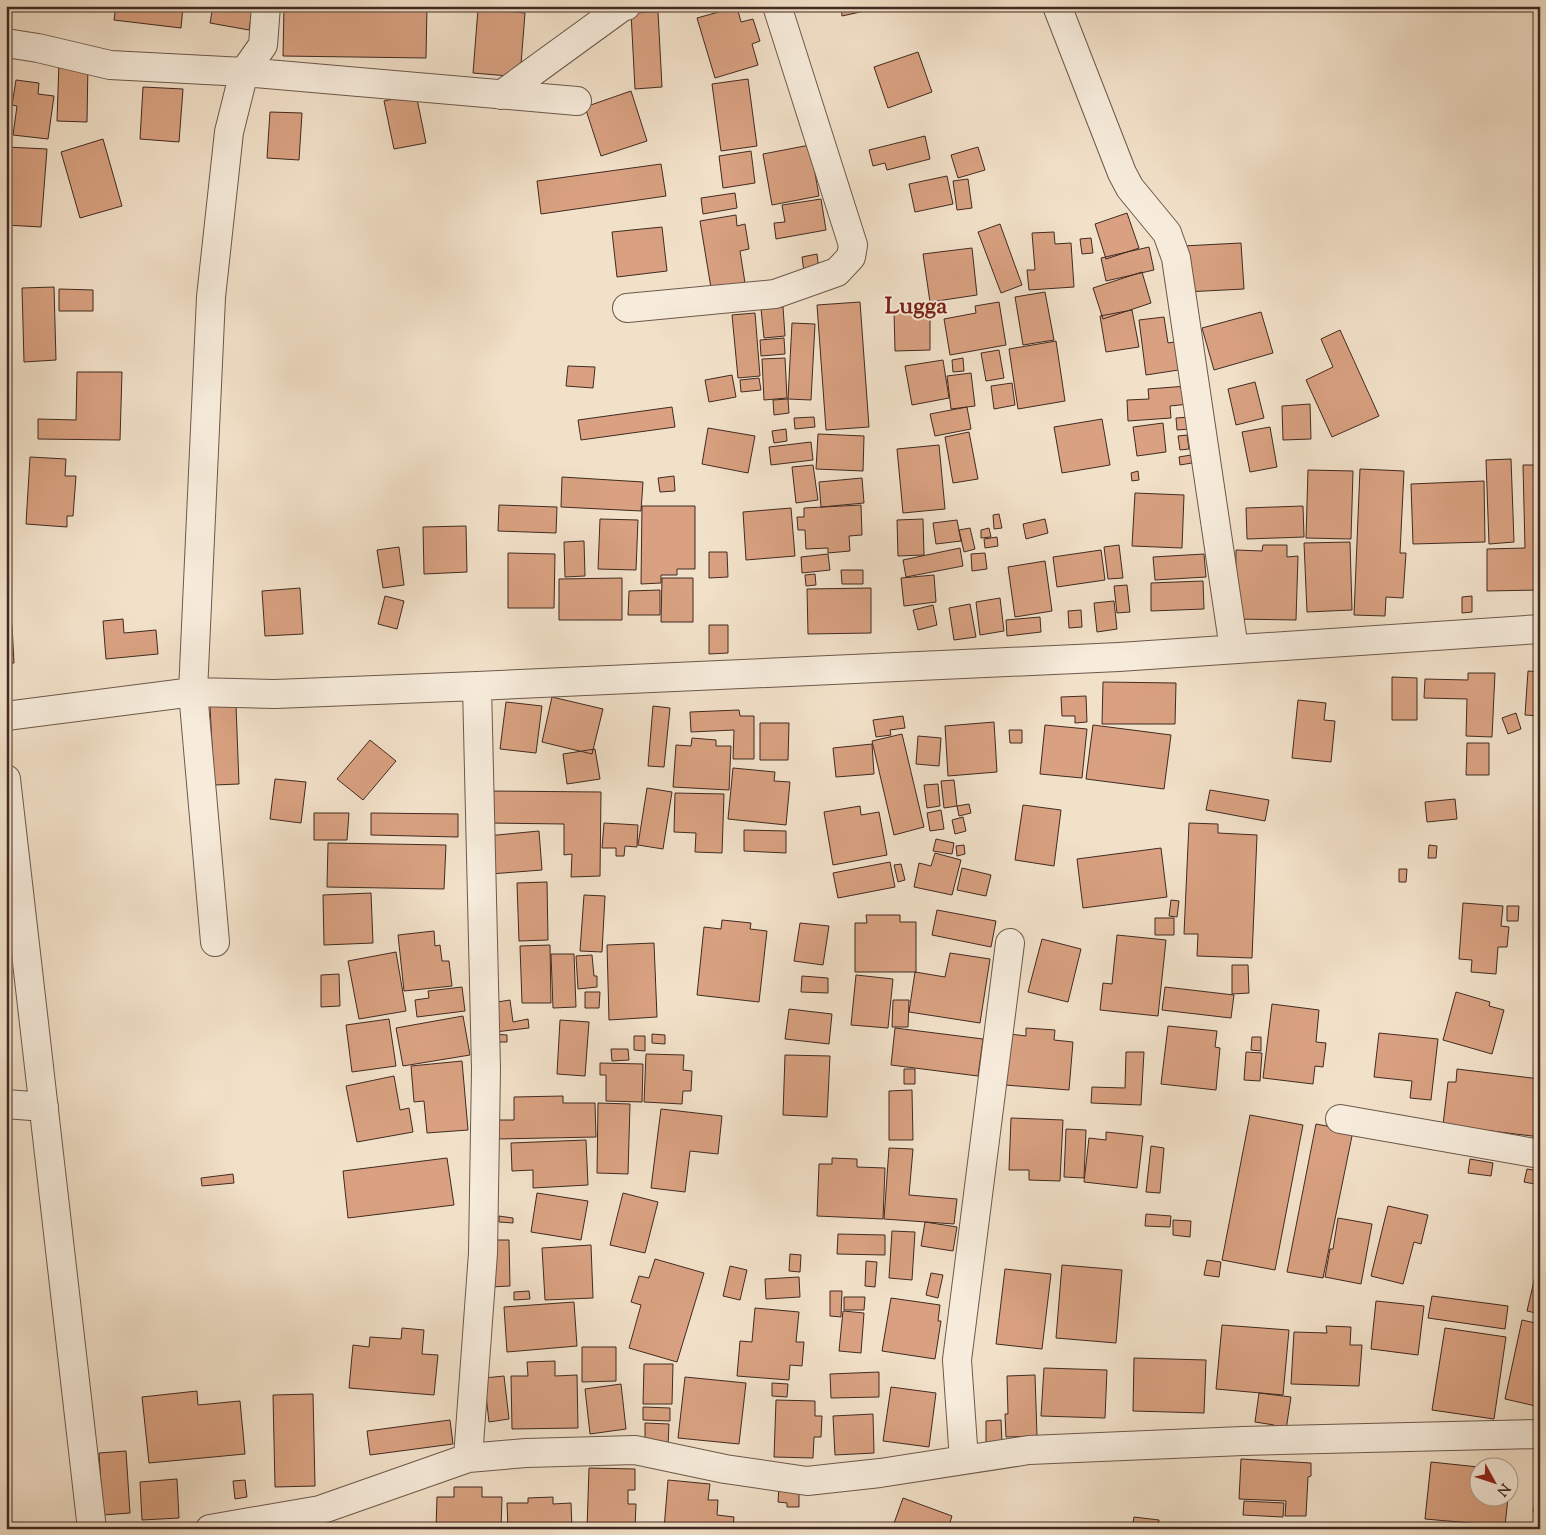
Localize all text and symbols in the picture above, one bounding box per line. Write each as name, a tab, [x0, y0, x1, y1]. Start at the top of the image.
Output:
district label: Lugga	[885, 290, 948, 324]
north arrow	[1468, 1458, 1518, 1508]
text: N	[1491, 1478, 1514, 1500]

